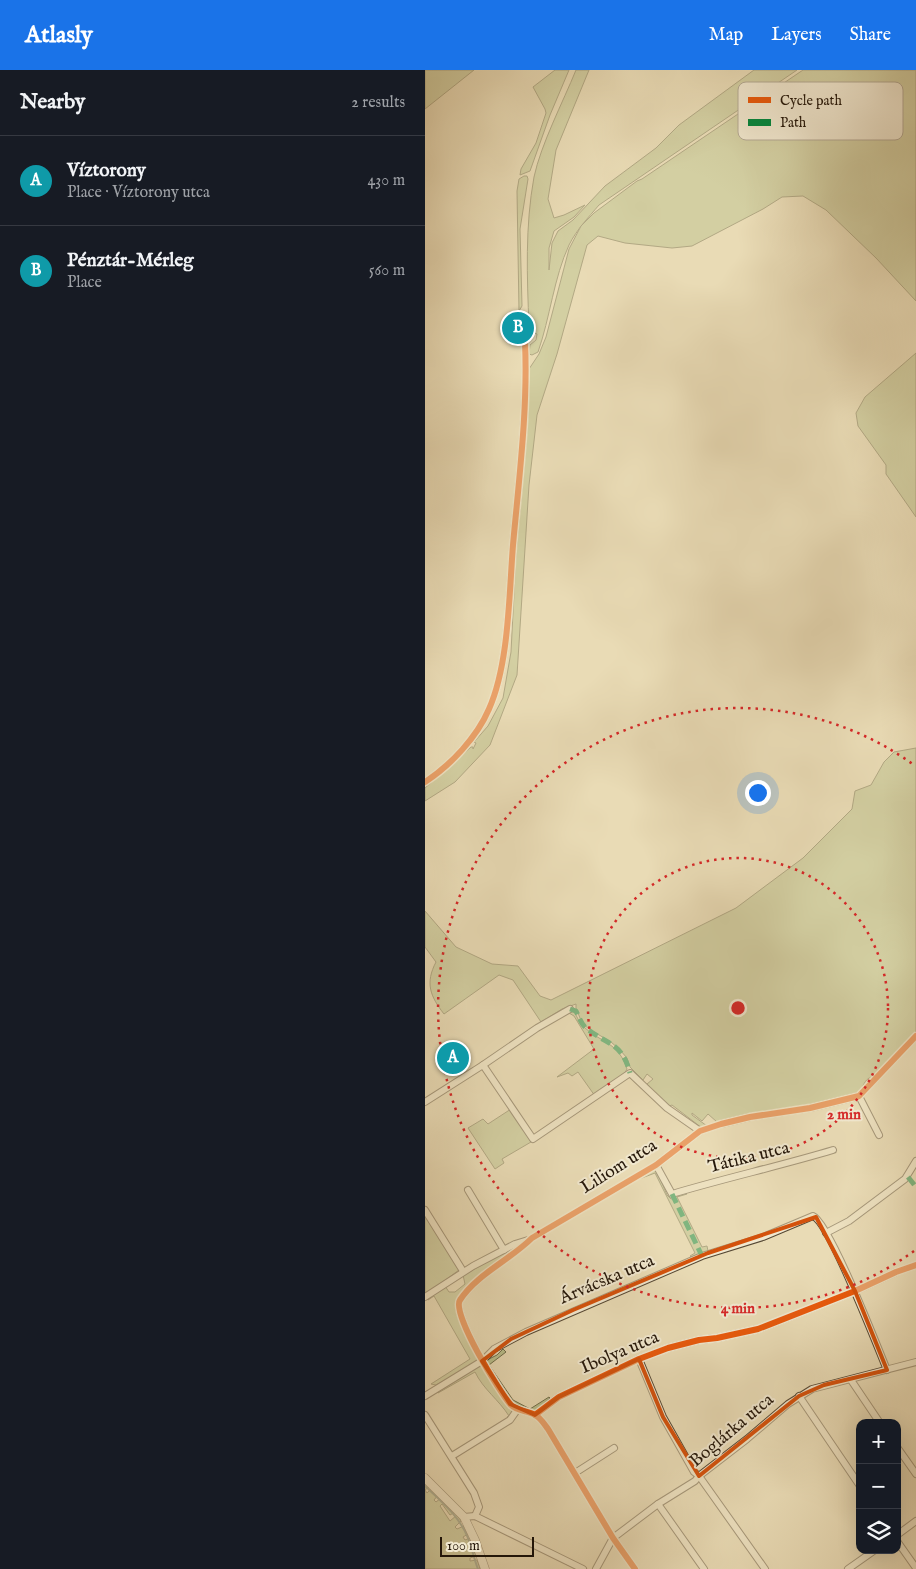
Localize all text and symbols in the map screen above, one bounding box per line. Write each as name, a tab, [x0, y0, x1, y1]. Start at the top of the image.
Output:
text: Atlasly	[25, 20, 93, 51]
text: Map	[709, 24, 743, 47]
text: Layers	[771, 24, 822, 47]
text: Share	[850, 24, 891, 47]
legend	[738, 82, 903, 140]
text: Nearby	[20, 89, 85, 116]
text: Cycle path	[780, 92, 842, 110]
text: 2 results	[351, 93, 405, 113]
text: Path	[780, 114, 807, 132]
text: Víztorony	[67, 159, 146, 183]
text: A	[31, 171, 41, 191]
text: 430 m	[367, 171, 405, 191]
text: Place · Víztorony utca	[67, 183, 210, 203]
text: Pénztár-Mérleg	[67, 249, 193, 273]
text: B	[31, 261, 41, 281]
text: 560 m	[369, 261, 405, 281]
text: Place	[67, 273, 102, 293]
pin: B	[502, 309, 534, 347]
your location	[745, 780, 771, 806]
centre of rings	[729, 999, 747, 1017]
pin: A	[437, 1039, 469, 1077]
text: 2 min	[827, 1105, 861, 1124]
street label: Liliom utca	[577, 1134, 662, 1199]
street label: Tátika utca	[706, 1137, 792, 1179]
street label: Árvácska utca	[554, 1248, 658, 1311]
text: 4 min	[721, 1299, 755, 1318]
street label: Ibolya utca	[577, 1326, 663, 1380]
street label: Boglárka utca	[685, 1389, 779, 1473]
map controls	[856, 1419, 901, 1554]
button: +	[856, 1419, 901, 1464]
button: −	[856, 1464, 901, 1509]
button: layers	[856, 1509, 901, 1554]
scale bar	[440, 1534, 534, 1557]
text: 100 m	[447, 1537, 480, 1555]

